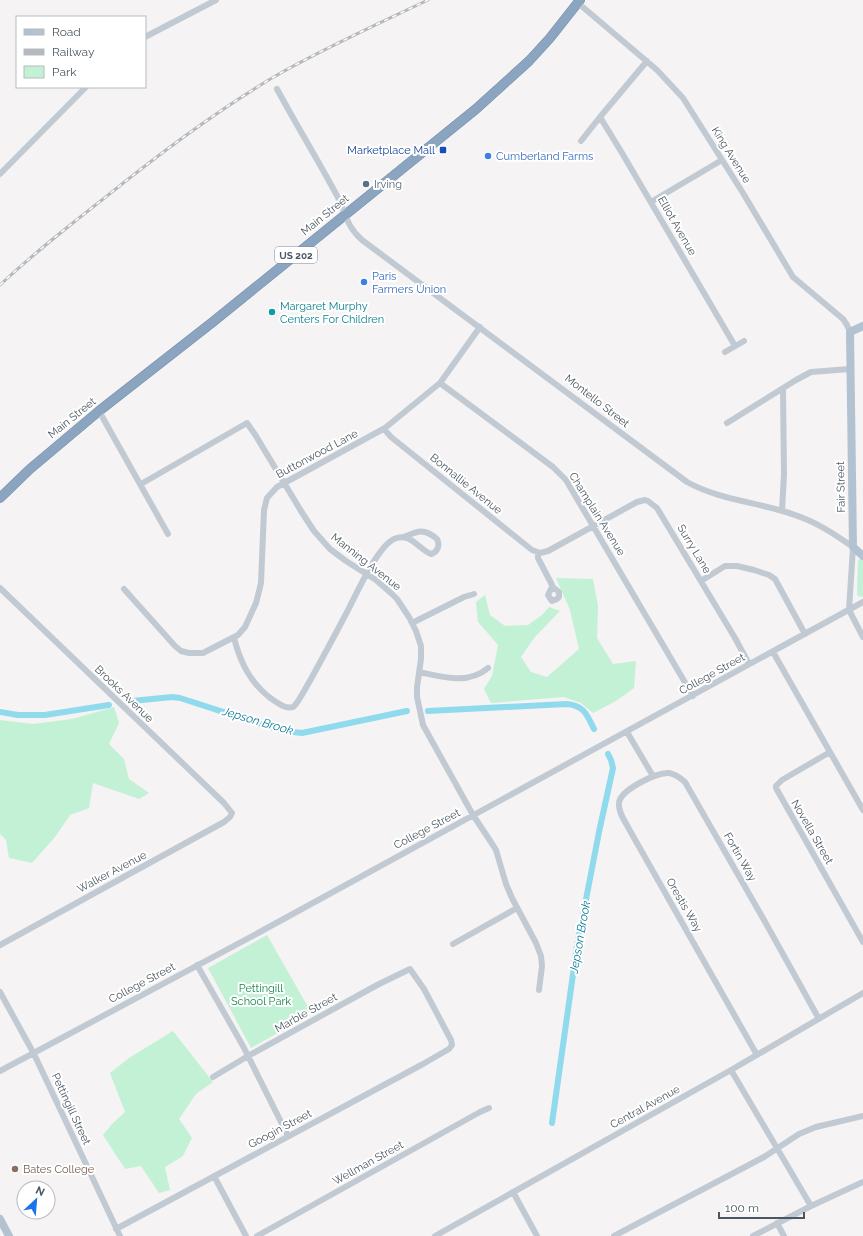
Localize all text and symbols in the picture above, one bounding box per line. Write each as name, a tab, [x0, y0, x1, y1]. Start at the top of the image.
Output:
legend	[16, 16, 146, 88]
text: Road	[52, 25, 81, 39]
text: Railway	[52, 45, 95, 59]
text: Park	[52, 65, 77, 79]
street label: King Avenue	[709, 125, 754, 186]
place label: Marketplace Mall	[347, 144, 435, 157]
marker: Marketplace Mall	[438, 145, 448, 155]
place label: Cumberland Farms	[496, 150, 593, 163]
marker: Cumberland Farms	[483, 151, 493, 161]
place label: Irving	[374, 178, 402, 191]
marker: Irving	[361, 179, 371, 189]
street label: Main Street	[298, 192, 352, 238]
street label: Elliot Avenue	[655, 194, 699, 258]
road number: US 202	[275, 247, 317, 263]
place label: Paris Farmers Union	[372, 270, 446, 296]
marker: Paris Farmers Union	[359, 277, 369, 287]
place label: Margaret Murphy Centers For Children	[280, 300, 384, 326]
marker: Margaret Murphy Centers For Children	[267, 307, 277, 317]
street label: Montello Street	[562, 372, 632, 430]
street label: Main Street	[45, 395, 99, 441]
street label: Buttonwood Lane	[274, 427, 361, 481]
street label: Bonnallie Avenue	[427, 451, 505, 517]
street label: Fair Street	[834, 461, 848, 513]
street label: Champlain Avenue	[566, 470, 628, 558]
street label: Surry Lane	[674, 522, 714, 576]
street label: Manning Avenue	[328, 531, 404, 594]
street label: College Street	[677, 650, 747, 697]
street label: Brooks Avenue	[92, 663, 156, 726]
water label: Jepson Brook	[220, 704, 296, 738]
street label: Novella Street	[788, 798, 836, 867]
street label: College Street	[392, 806, 463, 852]
street label: Fortin Way	[721, 830, 759, 884]
street label: Walker Avenue	[75, 848, 149, 896]
street label: Orestis Way	[663, 876, 705, 934]
water label: Jepson Brook	[567, 899, 593, 975]
street label: College Street	[107, 960, 178, 1006]
park label: Pettingill School Park	[231, 982, 291, 1008]
street label: Marble Street	[273, 990, 340, 1035]
street label: Pettingill Street	[49, 1071, 93, 1147]
street label: Central Avenue	[608, 1082, 683, 1131]
street label: Googin Street	[246, 1107, 314, 1151]
street label: Wellman Street	[330, 1138, 406, 1188]
place label: Bates College	[23, 1163, 95, 1176]
marker: Bates College	[10, 1164, 20, 1174]
north arrow	[16, 1180, 56, 1220]
text: N	[34, 1184, 47, 1199]
scale bar	[719, 1194, 804, 1220]
text: 100 m	[725, 1201, 759, 1215]

